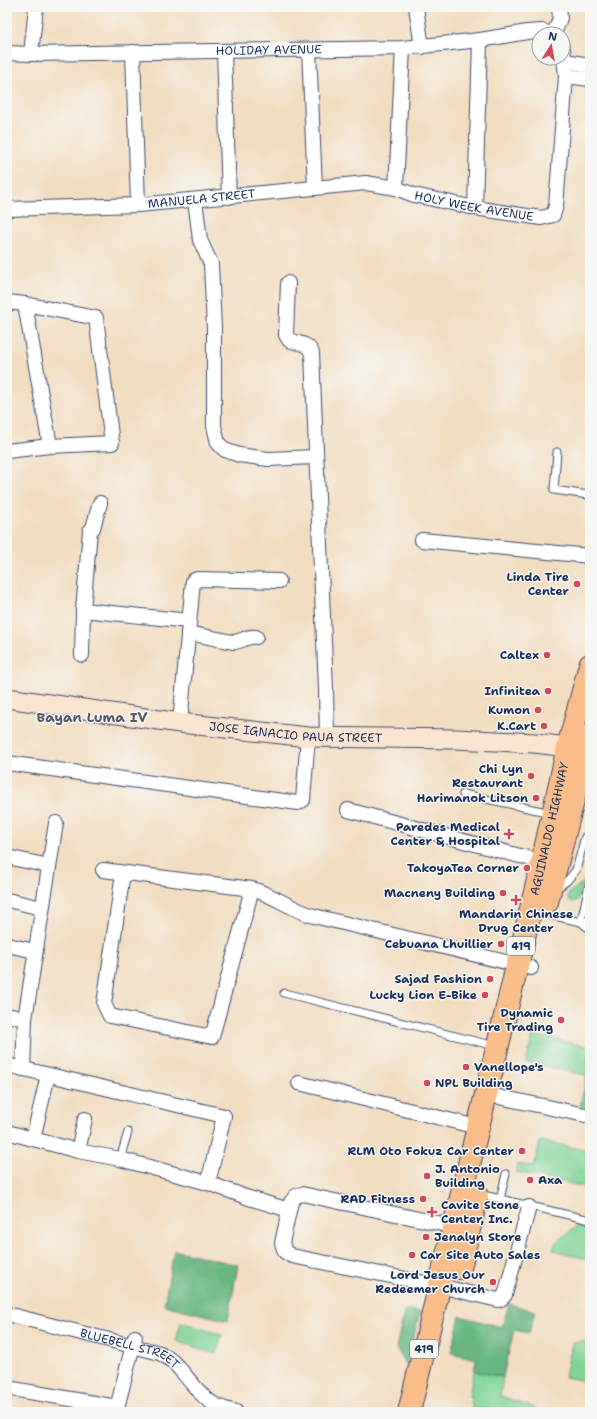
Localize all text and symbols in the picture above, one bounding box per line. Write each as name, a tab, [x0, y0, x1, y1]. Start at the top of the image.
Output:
north arrow	[531, 26, 571, 66]
text: N	[547, 28, 559, 45]
street label: HOLIDAY AVENUE	[215, 41, 322, 59]
street label: MANUELA STREET	[147, 186, 257, 212]
street label: HOLY WEEK AVENUE	[413, 187, 535, 225]
place label: Linda Tire Center	[506, 569, 570, 599]
marker: Linda Tire Center	[572, 579, 582, 589]
place label: Caltex	[500, 647, 539, 663]
marker: Caltex	[542, 650, 552, 660]
place label: Infinitea	[484, 683, 541, 699]
marker: Infinitea	[543, 686, 553, 696]
place label: Kumon	[488, 702, 530, 718]
marker: Kumon	[533, 705, 543, 715]
district label: Bayan Luma IV	[37, 708, 148, 726]
street label: JOSE IGNACIO PAUA STREET	[208, 718, 383, 746]
place label: K.Cart	[497, 718, 536, 734]
marker: K.Cart	[539, 721, 549, 731]
street label: AGUINALDO HIGHWAY	[526, 760, 573, 897]
place label: Chi Lyn Restaurant	[452, 761, 523, 791]
marker: Chi Lyn Restaurant	[526, 771, 536, 781]
place label: Harimanok Litson	[417, 790, 528, 806]
marker: Harimanok Litson	[531, 793, 541, 803]
place label: Paredes Medical Center & Hospital	[391, 819, 500, 849]
marker: Paredes Medical Center & Hospital	[503, 828, 515, 840]
place label: TakoyaTea Corner	[407, 860, 520, 876]
marker: TakoyaTea Corner	[522, 863, 532, 873]
place label: Macneny Building	[384, 885, 495, 901]
marker: Macneny Building	[498, 888, 508, 898]
marker: Mandarin Chinese Drug Center	[511, 895, 521, 905]
place label: Mandarin Chinese Drug Center	[459, 906, 573, 936]
place label: Cebuana Lhuillier	[385, 936, 494, 952]
road number: 419	[507, 937, 535, 955]
marker: Cebuana Lhuillier	[496, 939, 506, 949]
place label: Sajad Fashion	[394, 971, 482, 987]
marker: Sajad Fashion	[485, 974, 495, 984]
place label: Lucky Lion E-Bike	[369, 987, 477, 1003]
marker: Lucky Lion E-Bike	[480, 990, 490, 1000]
place label: Dynamic Tire Trading	[477, 1005, 553, 1035]
marker: Dynamic Tire Trading	[556, 1015, 566, 1025]
place label: Vanellope's	[474, 1059, 544, 1075]
marker: Vanellope's	[461, 1062, 471, 1072]
place label: NPL Building	[435, 1075, 513, 1091]
marker: NPL Building	[422, 1078, 432, 1088]
place label: RLM Oto Fokuz Car Center	[348, 1143, 515, 1159]
marker: RLM Oto Fokuz Car Center	[517, 1146, 527, 1156]
place label: J. Antonio Building	[435, 1161, 500, 1191]
marker: J. Antonio Building	[422, 1171, 432, 1181]
place label: Axa	[538, 1172, 563, 1188]
marker: Axa	[525, 1175, 535, 1185]
place label: RAD Fitness	[341, 1191, 415, 1207]
marker: RAD Fitness	[418, 1194, 428, 1204]
place label: Cavite Stone Center, Inc.	[441, 1197, 519, 1227]
marker: Cavite Stone Center, Inc.	[426, 1206, 438, 1218]
place label: Jenalyn Store	[434, 1229, 521, 1245]
marker: Jenalyn Store	[421, 1232, 431, 1242]
place label: Car Site Auto Sales	[420, 1247, 540, 1263]
marker: Car Site Auto Sales	[407, 1250, 417, 1260]
place label: Lord Jesus Our Redeemer Church	[375, 1267, 486, 1297]
marker: Lord Jesus Our Redeemer Church	[488, 1277, 498, 1287]
street label: BLUEBELL STREET	[79, 1325, 184, 1373]
road number: 419	[410, 1340, 438, 1358]

